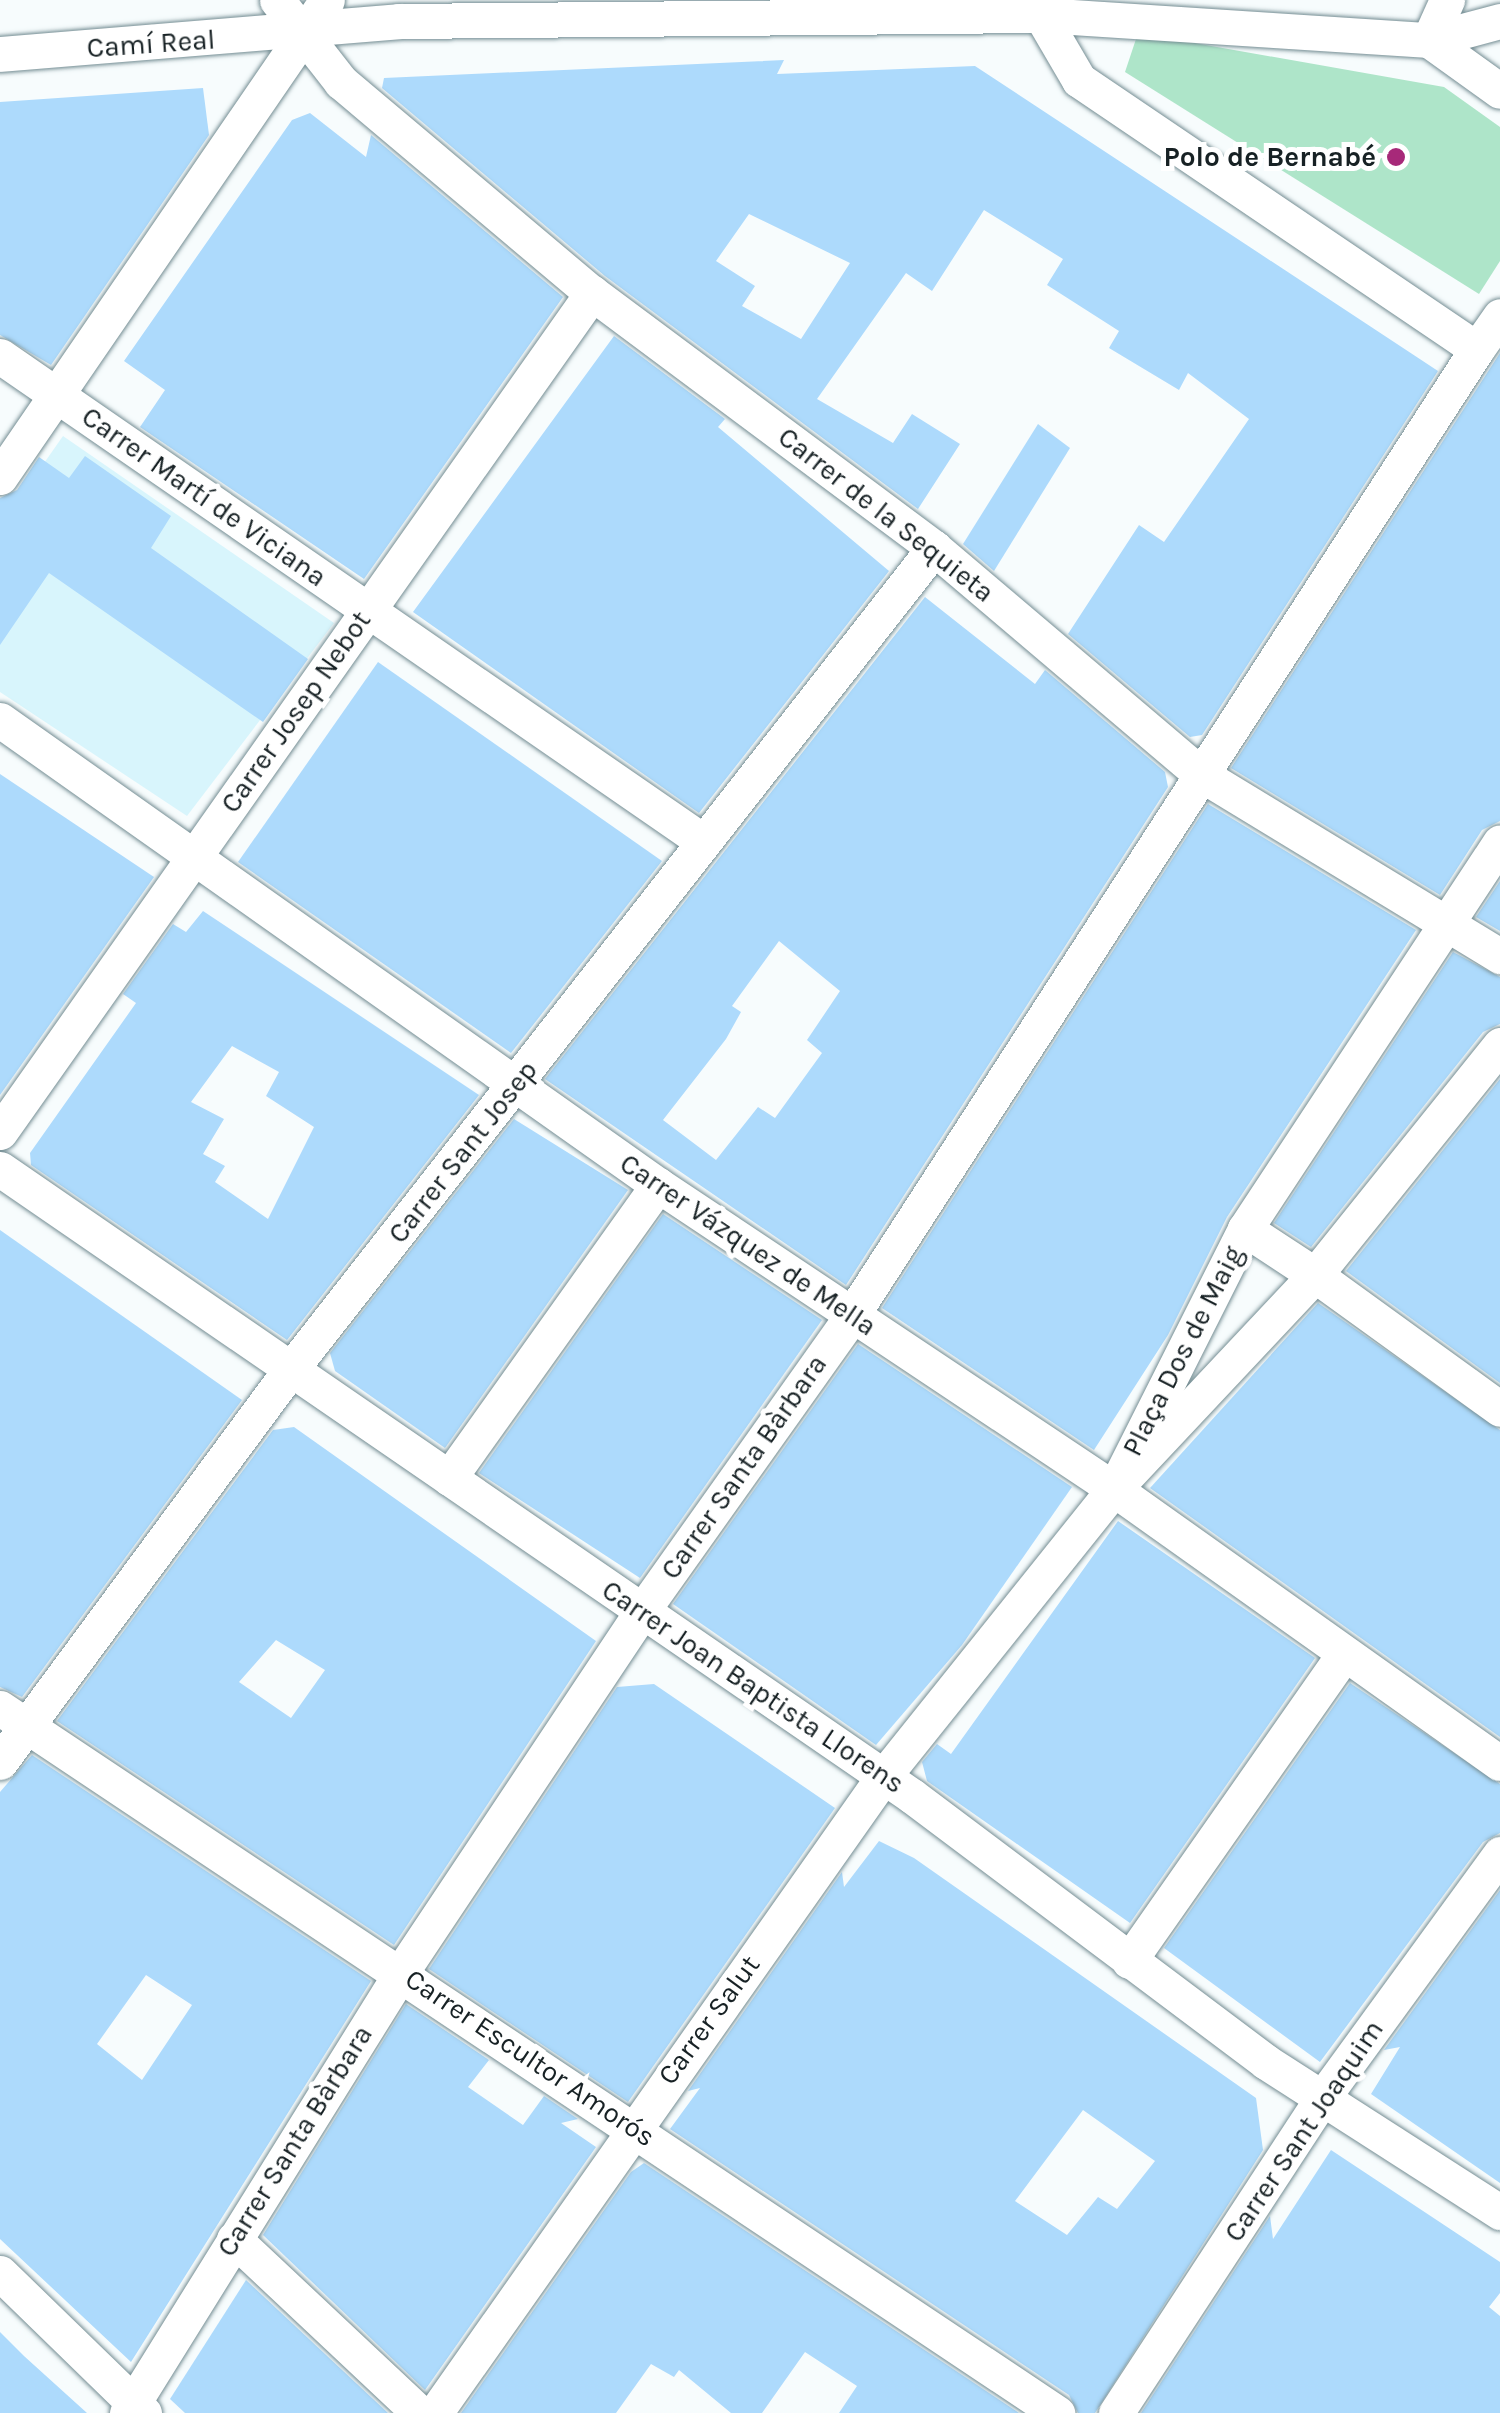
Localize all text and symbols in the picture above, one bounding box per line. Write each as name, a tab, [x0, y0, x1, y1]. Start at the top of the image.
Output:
street label: Camí Real	[86, 23, 216, 65]
place label: Polo de Bernabé	[1163, 140, 1376, 174]
marker: Polo de Bernabé	[1385, 146, 1407, 168]
street label: Carrer Martí de Viciana	[75, 400, 333, 594]
street label: Carrer de la Sequieta	[771, 420, 1001, 610]
street label: Carrer Josep Nebot	[214, 605, 378, 819]
street label: Carrer Sant Josep	[381, 1054, 545, 1250]
street label: Carrer Vázquez de Mella	[613, 1147, 883, 1343]
street label: Plaça Dos de Maig	[1116, 1240, 1250, 1462]
street label: Carrer Santa Bàrbara	[654, 1348, 834, 1586]
street label: Carrer Joan Baptista Llorens	[596, 1573, 910, 1801]
street label: Carrer Salut	[651, 1949, 767, 2091]
street label: Carrer Escultor Amorós	[399, 1962, 661, 2154]
street label: Carrer Sant Joaquim	[1217, 2014, 1391, 2248]
street label: Carrer Santa Bàrbara	[210, 2019, 380, 2263]

